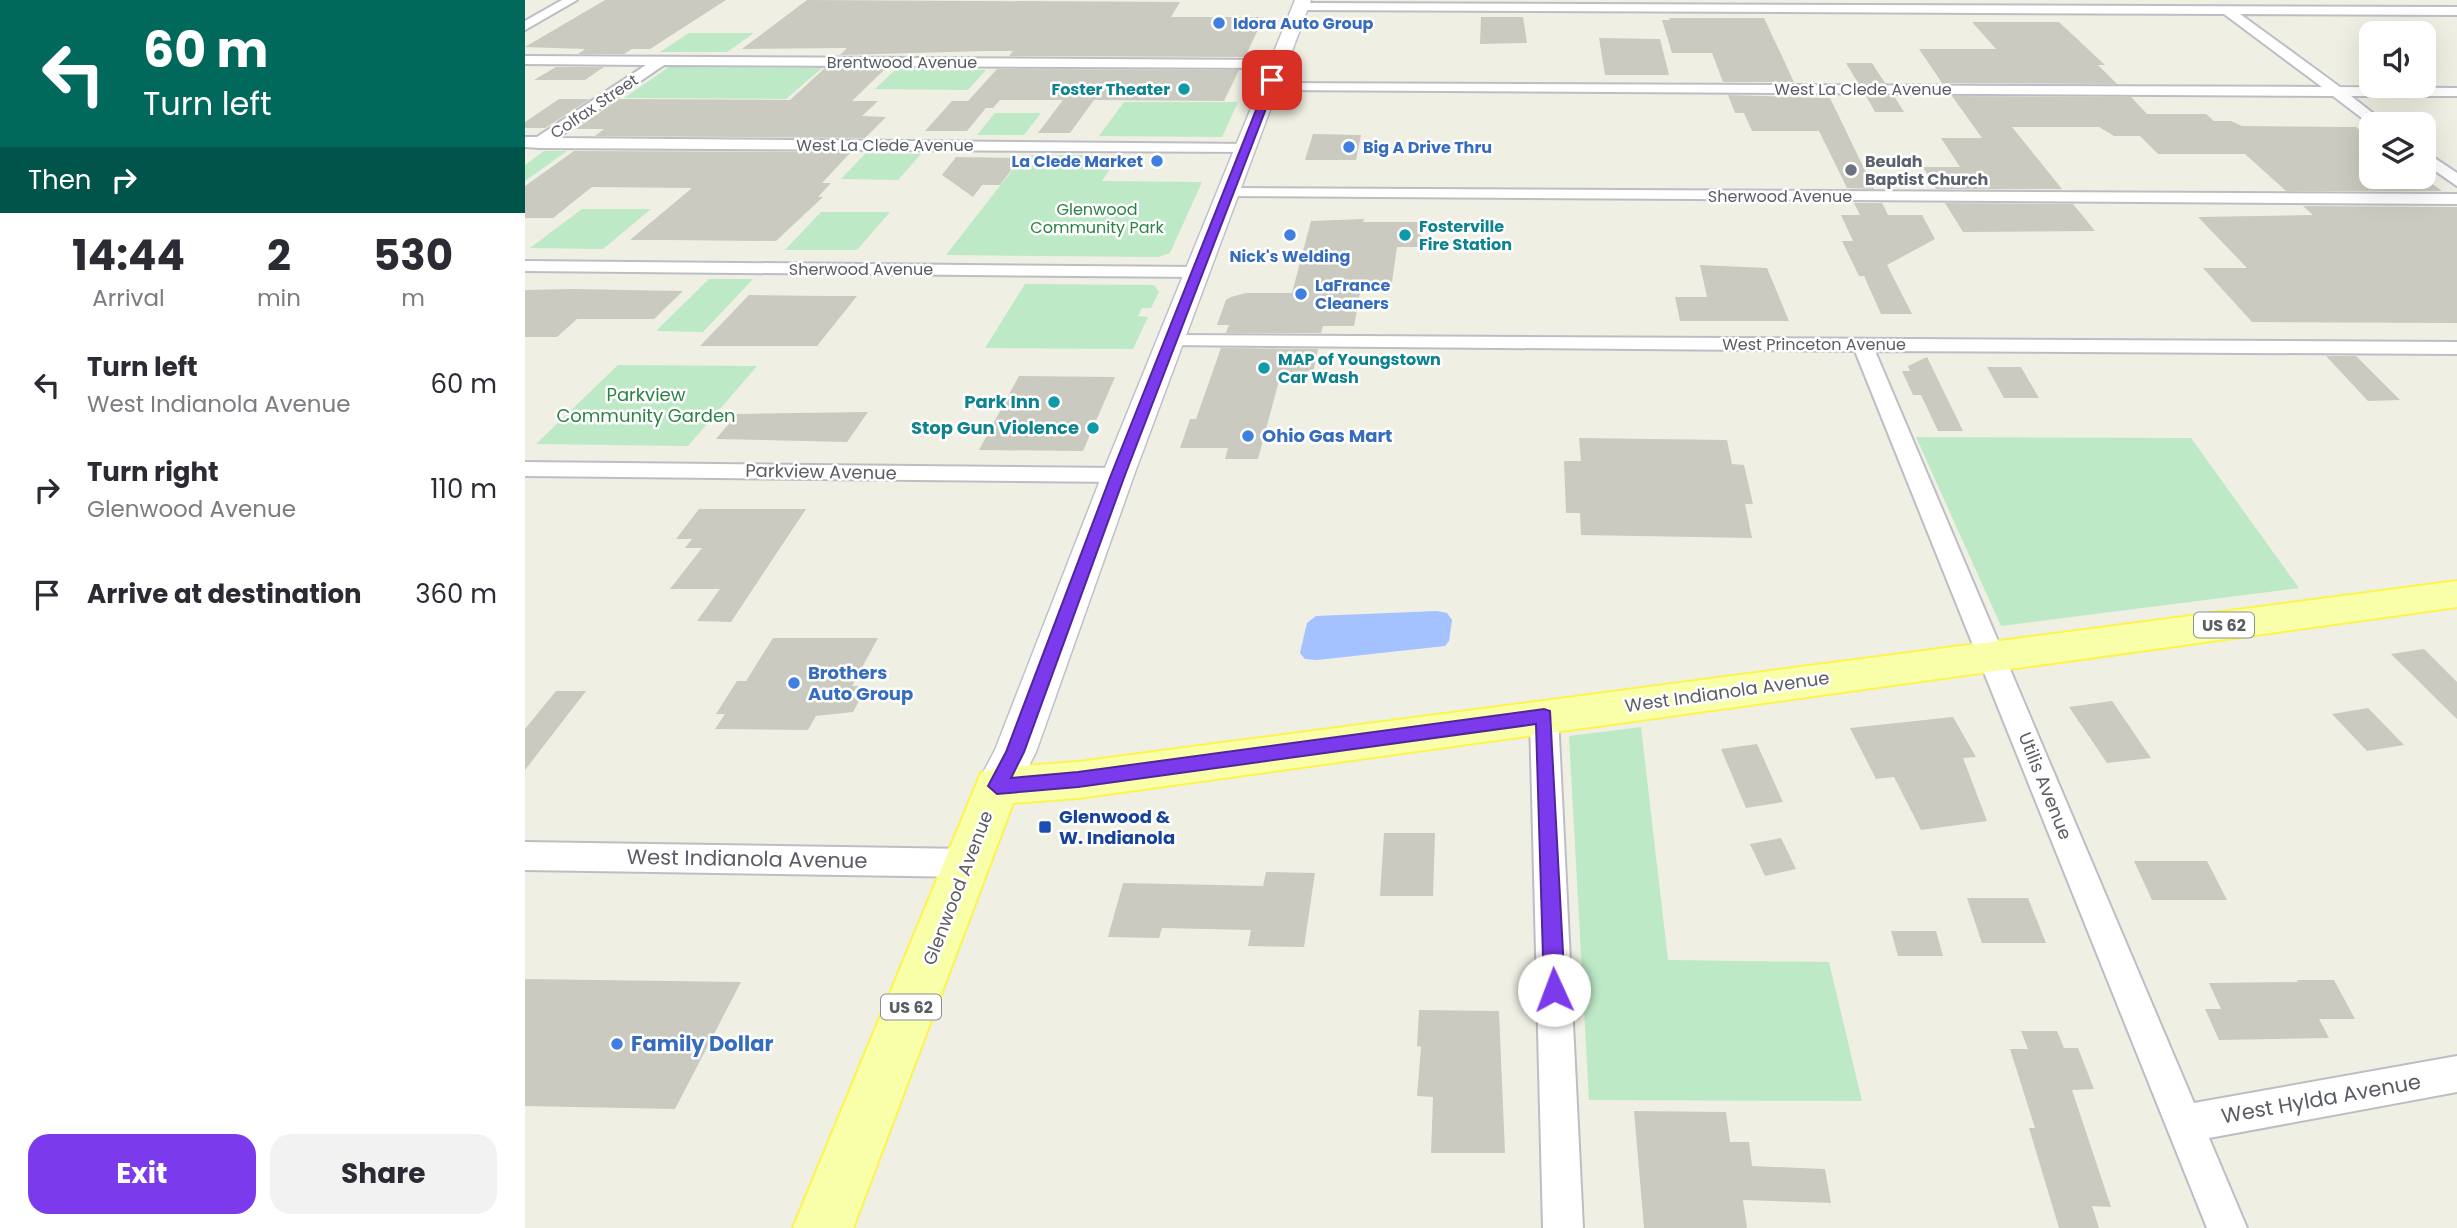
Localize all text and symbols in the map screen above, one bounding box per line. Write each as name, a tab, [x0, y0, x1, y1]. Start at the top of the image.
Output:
place label: Idora Auto Group	[1233, 12, 1374, 35]
marker: Idora Auto Group	[1211, 15, 1227, 31]
text: 60 m	[143, 16, 268, 84]
map controls	[2359, 21, 2436, 189]
button: sound	[2359, 21, 2436, 98]
icon: left	[28, 28, 119, 119]
pin	[1242, 50, 1302, 110]
street label: Brentwood Avenue	[827, 51, 977, 74]
icon: arrive	[1253, 61, 1291, 99]
street label: Colfax Street	[546, 68, 643, 144]
place label: Foster Theater	[1051, 78, 1170, 101]
street label: West La Clede Avenue	[1774, 78, 1952, 101]
text: Turn left	[143, 81, 272, 126]
marker: Foster Theater	[1176, 81, 1192, 97]
button: layers	[2359, 112, 2436, 189]
street label: West La Clede Avenue	[796, 134, 974, 157]
place label: Big A Drive Thru	[1363, 136, 1492, 159]
marker: Big A Drive Thru	[1341, 139, 1357, 155]
place label: La Clede Market	[1012, 150, 1143, 173]
place label: Beulah Baptist Church	[1865, 150, 1988, 191]
marker: La Clede Market	[1149, 153, 1165, 169]
icon: right	[105, 161, 143, 199]
text: Then	[28, 162, 91, 198]
marker: Beulah Baptist Church	[1843, 162, 1859, 178]
street label: Sherwood Avenue	[1708, 185, 1852, 208]
park label: Glenwood Community Park	[1030, 198, 1164, 239]
place label: Fosterville Fire Station	[1419, 215, 1512, 256]
text: 14:44	[72, 226, 185, 285]
text: 2	[267, 226, 291, 285]
text: 530	[373, 226, 453, 285]
marker: Nick's Welding	[1282, 227, 1298, 243]
marker: Fosterville Fire Station	[1397, 227, 1413, 243]
place label: Nick's Welding	[1230, 245, 1350, 268]
street label: Sherwood Avenue	[789, 258, 933, 281]
place label: LaFrance Cleaners	[1315, 274, 1390, 315]
text: Arrival	[92, 282, 165, 314]
text: min	[257, 282, 301, 314]
text: m	[401, 282, 425, 314]
marker: LaFrance Cleaners	[1293, 286, 1309, 302]
street label: West Princeton Avenue	[1722, 333, 1906, 356]
place label: MAP of Youngstown Car Wash	[1278, 348, 1441, 389]
text: Turn left	[87, 349, 198, 385]
marker: MAP of Youngstown Car Wash	[1256, 360, 1272, 376]
icon: left	[28, 366, 66, 404]
text: 60 m	[430, 366, 497, 402]
park label: Parkview Community Garden	[556, 382, 736, 428]
text: West Indianola Avenue	[87, 388, 351, 420]
place label: Park Inn	[964, 389, 1040, 414]
marker: Park Inn	[1046, 394, 1062, 410]
place label: Stop Gun Violence	[911, 415, 1079, 440]
marker: Stop Gun Violence	[1085, 420, 1101, 436]
place label: Ohio Gas Mart	[1262, 423, 1392, 448]
marker: Ohio Gas Mart	[1240, 428, 1256, 444]
text: Turn right	[87, 454, 219, 490]
street label: Parkview Avenue	[745, 458, 897, 485]
icon: right	[28, 471, 66, 509]
text: 110 m	[430, 471, 497, 507]
text: Glenwood Avenue	[87, 493, 296, 525]
icon: arrive	[28, 576, 66, 614]
text: Arrive at destination	[87, 576, 362, 612]
text: 360 m	[415, 576, 497, 612]
road number: US 62	[2194, 612, 2254, 638]
place label: Brothers Auto Group	[808, 660, 913, 706]
street label: West Indianola Avenue	[1623, 665, 1831, 718]
marker: Brothers Auto Group	[786, 675, 802, 691]
street label: Utilis Avenue	[2013, 728, 2078, 843]
place label: Glenwood & W. Indianola	[1059, 804, 1175, 850]
street label: Glenwood Avenue	[917, 807, 998, 969]
marker: Glenwood & W. Indianola	[1037, 819, 1053, 835]
street label: West Indianola Avenue	[626, 842, 868, 875]
position arrow	[1517, 953, 1591, 1027]
road number: US 62	[881, 995, 941, 1020]
place label: Family Dollar	[631, 1029, 773, 1058]
marker: Family Dollar	[609, 1036, 625, 1052]
street label: West Hylda Avenue	[2219, 1067, 2423, 1130]
button: Exit	[28, 1134, 256, 1214]
button: Share	[270, 1134, 497, 1214]

